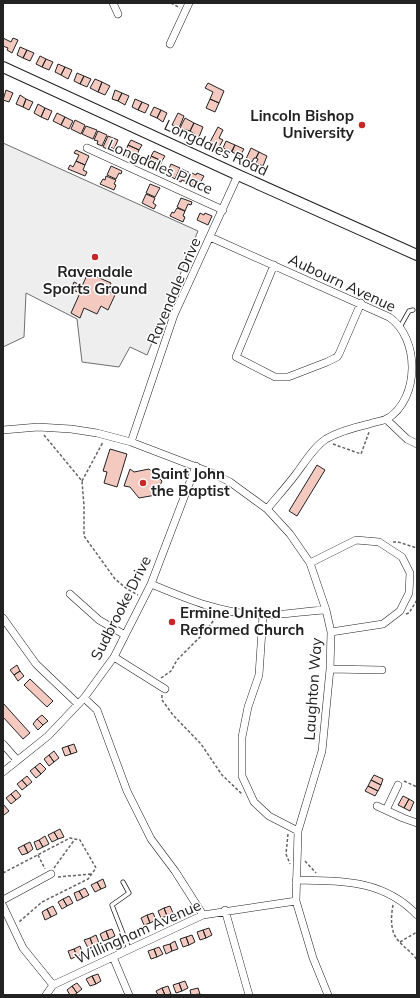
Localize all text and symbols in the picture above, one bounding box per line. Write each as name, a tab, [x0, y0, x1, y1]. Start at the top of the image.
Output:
place label: Lincoln Bishop University	[250, 106, 355, 142]
street label: Longdales Road	[161, 115, 271, 180]
marker: Lincoln Bishop University	[357, 120, 367, 130]
street label: Longdales Place	[105, 135, 216, 198]
street label: Ravendale Drive	[143, 235, 205, 347]
street label: Aubourn Avenue	[285, 249, 399, 316]
marker: Ravendale Sports Ground	[90, 252, 100, 262]
place label: Ravendale Sports Ground	[43, 262, 147, 298]
place label: Saint John the Baptist	[151, 464, 230, 500]
marker: Saint John the Baptist	[138, 478, 148, 488]
street label: Sudbrooke Drive	[86, 553, 155, 663]
place label: Ermine United Reformed Church	[180, 603, 304, 639]
marker: Ermine United Reformed Church	[167, 617, 177, 627]
street label: Laughton Way	[299, 637, 326, 741]
street label: Willingham Avenue	[72, 895, 204, 968]

